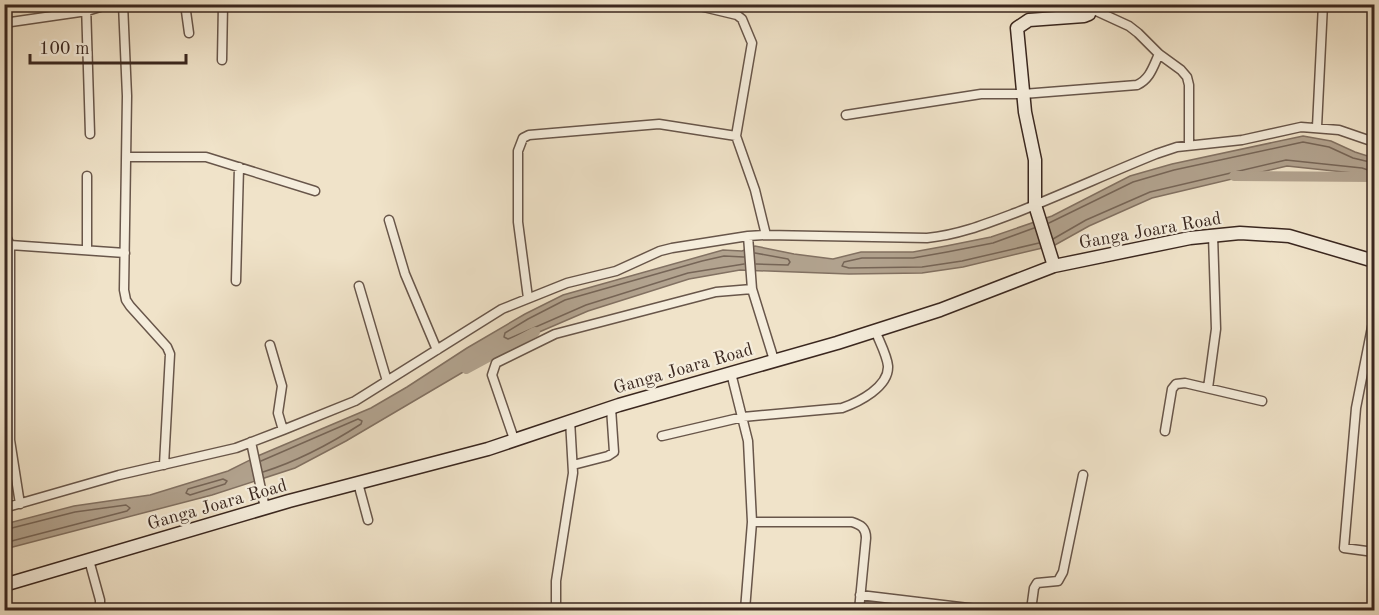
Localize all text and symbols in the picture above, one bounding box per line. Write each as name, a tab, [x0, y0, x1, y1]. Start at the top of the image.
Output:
scale bar	[30, 27, 186, 65]
text: 100 m	[39, 40, 90, 58]
street label: Ganga Joara Road	[1078, 210, 1223, 252]
street label: Ganga Joara Road	[611, 340, 755, 397]
street label: Ganga Joara Road	[145, 476, 289, 533]

